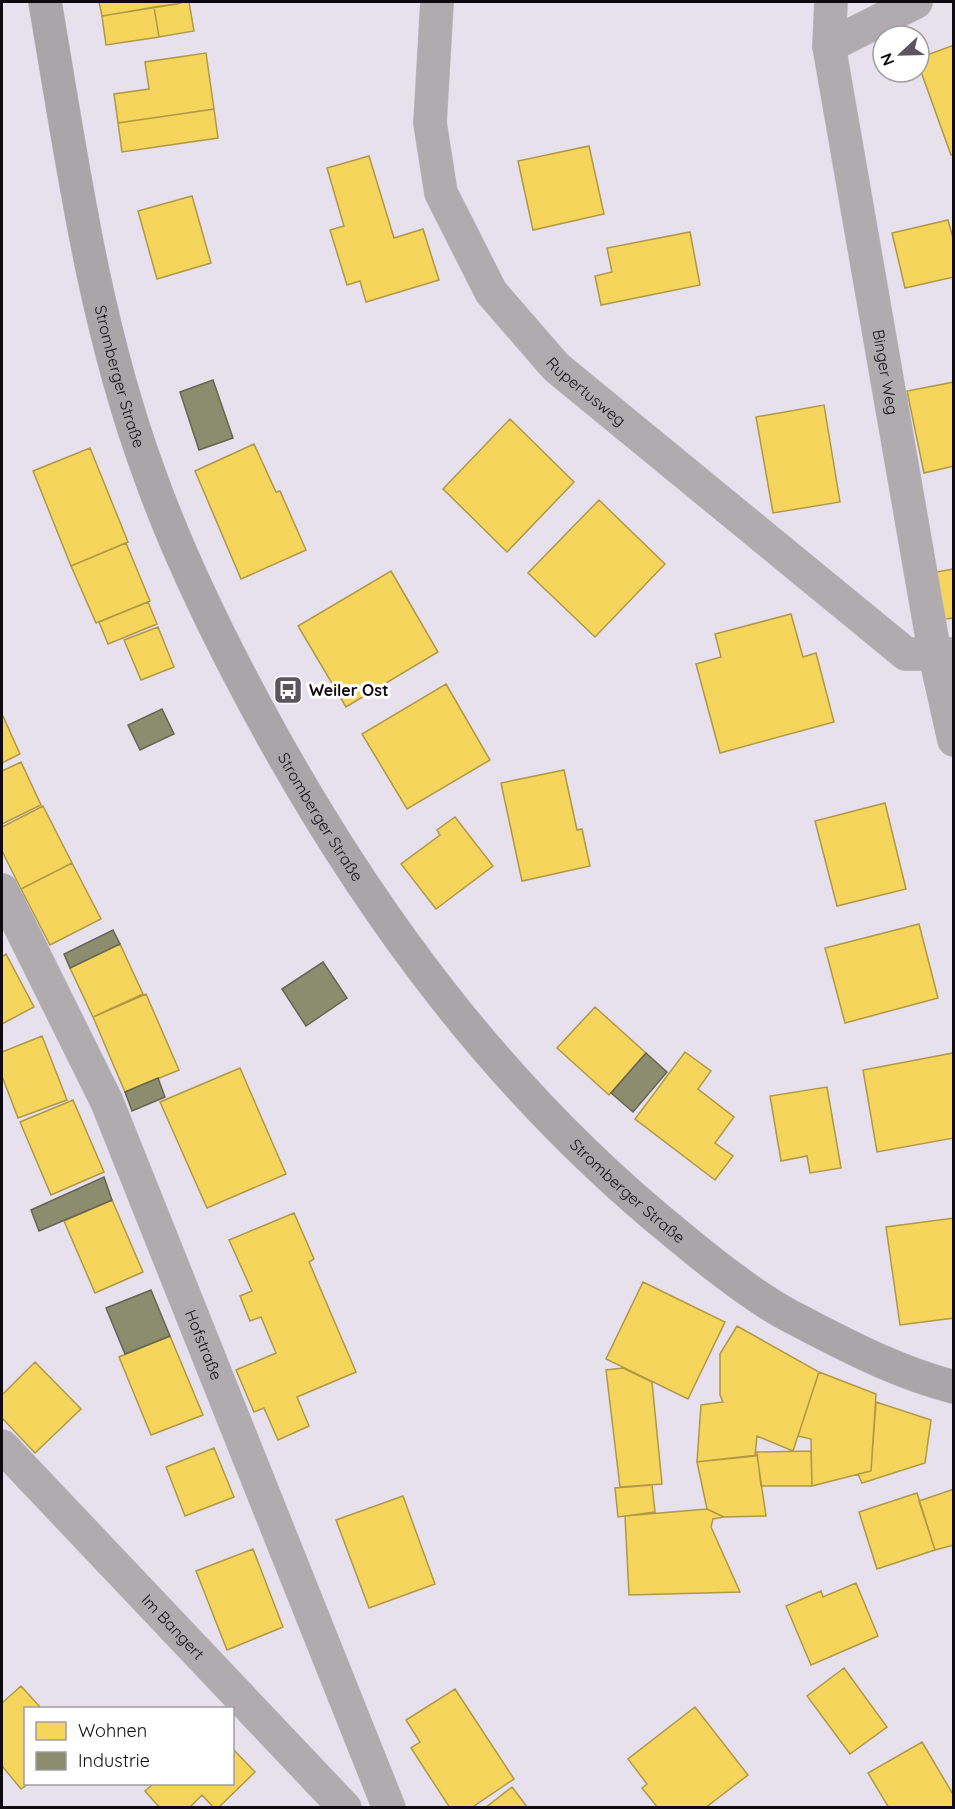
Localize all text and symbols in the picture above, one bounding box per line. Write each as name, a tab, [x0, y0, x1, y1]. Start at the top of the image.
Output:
north arrow	[871, 24, 931, 84]
text: N	[876, 50, 899, 69]
street label: Stromberger Straße	[91, 303, 149, 450]
street label: Binger Weg	[868, 328, 903, 416]
street label: Rupertusweg	[542, 353, 630, 430]
bus stop icon: Weiler Ost	[272, 674, 304, 706]
place label: Weiler Ost	[309, 680, 389, 700]
street label: Stromberger Straße	[274, 749, 368, 885]
street label: Stromberger Straße	[566, 1134, 689, 1247]
street label: Hofstraße	[181, 1307, 227, 1383]
street label: Im Bangert	[138, 1590, 209, 1664]
legend	[24, 1707, 234, 1785]
text: Wohnen	[78, 1719, 147, 1742]
text: Industrie	[78, 1749, 150, 1772]

